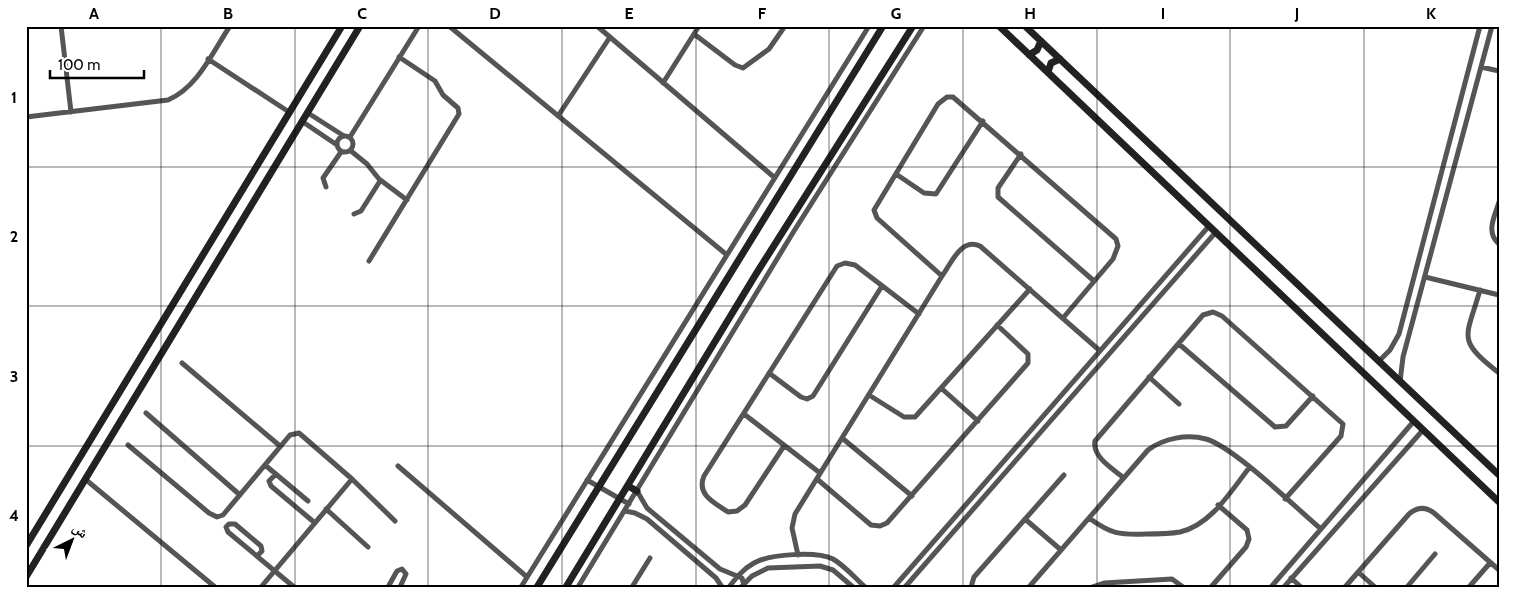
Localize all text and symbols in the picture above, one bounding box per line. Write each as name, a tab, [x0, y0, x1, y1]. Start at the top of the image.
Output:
text: A	[89, 4, 99, 23]
text: B	[223, 4, 233, 23]
text: C	[357, 4, 367, 23]
text: D	[489, 4, 501, 23]
text: E	[624, 4, 634, 23]
text: F	[758, 4, 767, 23]
text: G	[891, 4, 901, 23]
text: H	[1024, 4, 1036, 23]
text: I	[1161, 4, 1165, 23]
text: J	[1294, 4, 1299, 23]
text: K	[1426, 4, 1436, 23]
scale bar	[50, 48, 144, 80]
text: 100 m	[58, 56, 100, 74]
text: 1	[11, 88, 17, 107]
text: 2	[10, 227, 18, 246]
text: 3	[10, 367, 18, 386]
text: 4	[9, 506, 19, 525]
north arrow	[48, 516, 98, 566]
text: ش	[69, 519, 92, 542]

